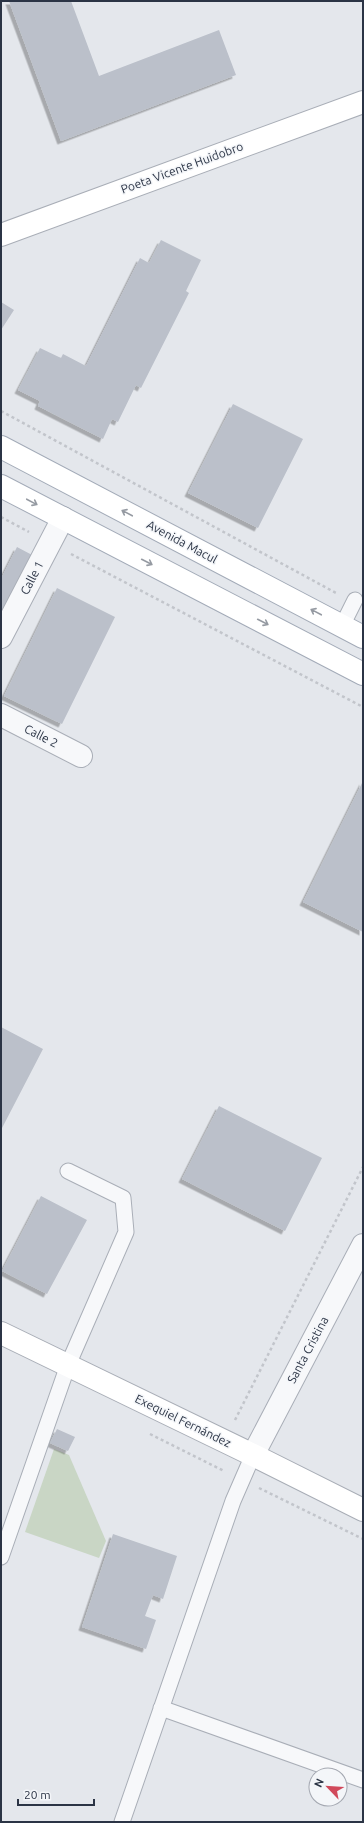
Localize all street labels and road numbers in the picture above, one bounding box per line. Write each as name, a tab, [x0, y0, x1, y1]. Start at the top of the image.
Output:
street label: Poeta Vicente Huidobro	[119, 139, 245, 196]
street label: Avenida Macul	[145, 518, 220, 566]
street label: Calle 1	[18, 559, 46, 597]
street label: Calle 2	[22, 722, 60, 750]
street label: Santa Cristina	[285, 1314, 331, 1385]
street label: Exequiel Fernández	[133, 1392, 234, 1450]

